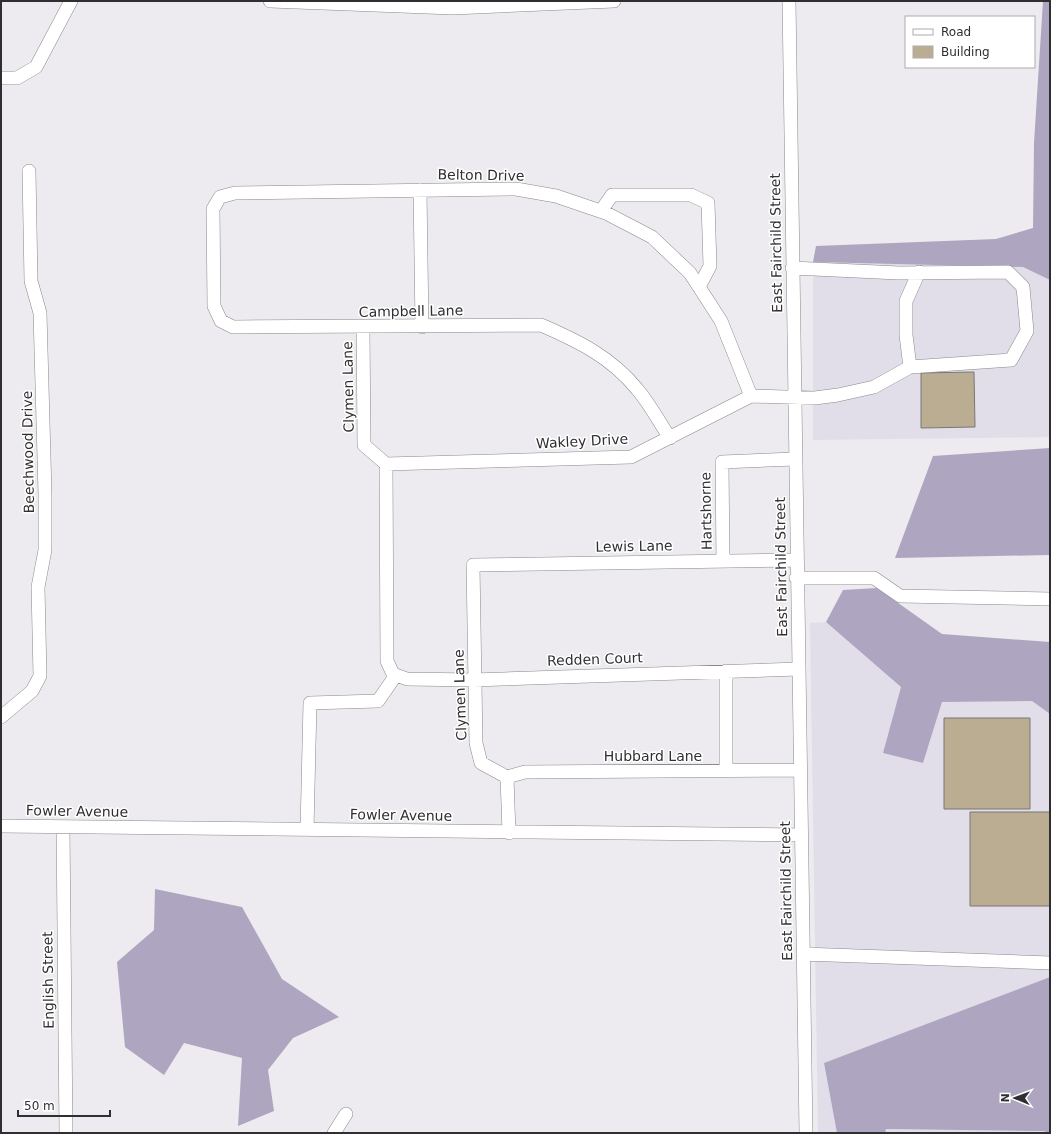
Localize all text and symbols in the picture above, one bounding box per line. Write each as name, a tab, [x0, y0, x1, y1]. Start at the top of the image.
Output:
legend	[905, 16, 1035, 68]
text: Road	[941, 25, 971, 39]
text: Building	[941, 45, 990, 59]
street label: Belton Drive	[437, 166, 525, 184]
street label: East Fairchild Street	[767, 173, 785, 313]
street label: Campbell Lane	[359, 302, 463, 320]
street label: Clymen Lane	[339, 341, 357, 433]
street label: Beechwood Drive	[19, 391, 37, 513]
street label: Wakley Drive	[536, 431, 628, 451]
street label: Hartshorne	[697, 472, 715, 550]
street label: East Fairchild Street	[772, 497, 790, 637]
street label: Lewis Lane	[595, 537, 673, 555]
street label: Clymen Lane	[450, 649, 470, 741]
street label: Redden Court	[547, 649, 644, 669]
street label: Hubbard Lane	[604, 748, 702, 764]
street label: Fowler Avenue	[26, 802, 128, 820]
street label: Fowler Avenue	[350, 806, 452, 824]
street label: East Fairchild Street	[777, 821, 795, 961]
street label: English Street	[39, 931, 57, 1029]
north arrow	[995, 1078, 1035, 1118]
scale bar	[18, 1092, 110, 1118]
text: N	[999, 1093, 1012, 1103]
text: 50 m	[24, 1099, 55, 1113]

